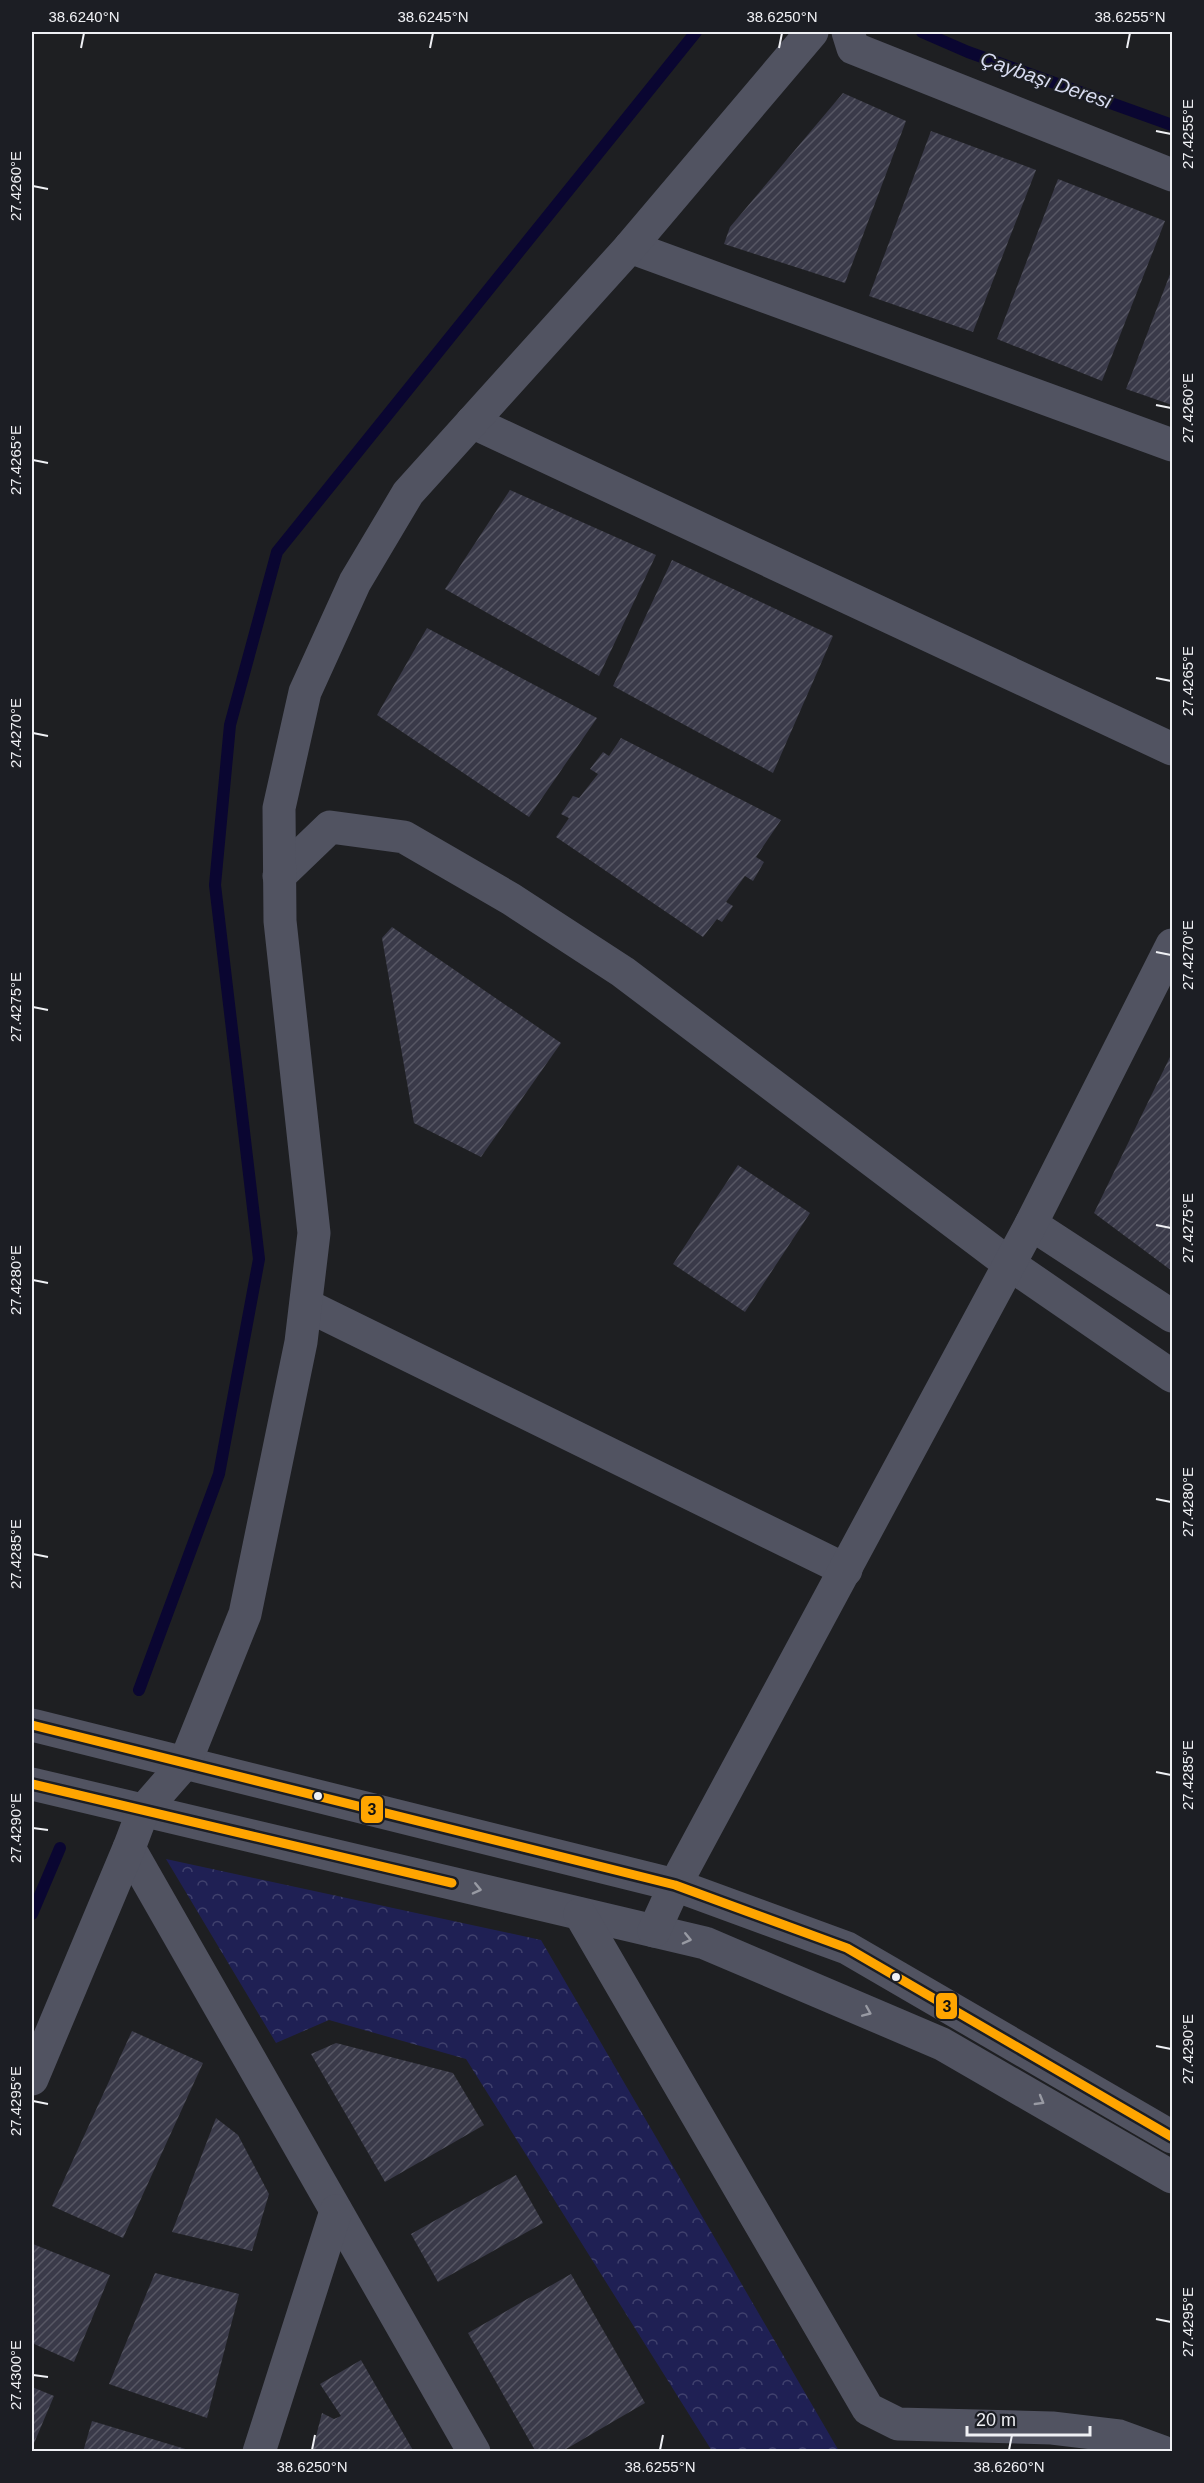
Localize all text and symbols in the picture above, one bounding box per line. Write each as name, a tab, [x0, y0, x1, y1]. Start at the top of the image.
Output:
text: 38.6240°N	[48, 8, 120, 25]
text: 38.6245°N	[397, 8, 469, 25]
text: 38.6250°N	[746, 8, 818, 25]
text: 38.6255°N	[1094, 8, 1166, 25]
water label: Çaybaşı Deresi	[978, 47, 1115, 113]
text: 27.4255°E	[1179, 99, 1196, 169]
text: 27.4260°E	[7, 151, 24, 221]
text: 27.4260°E	[1179, 373, 1196, 443]
text: 27.4265°E	[7, 425, 24, 495]
text: 27.4265°E	[1179, 646, 1196, 716]
text: 27.4270°E	[7, 698, 24, 768]
text: 27.4270°E	[1179, 920, 1196, 990]
text: 27.4275°E	[7, 972, 24, 1042]
text: 27.4275°E	[1179, 1193, 1196, 1263]
text: 27.4280°E	[7, 1245, 24, 1315]
text: 27.4280°E	[1179, 1467, 1196, 1537]
text: 27.4285°E	[7, 1519, 24, 1589]
text: 27.4285°E	[1179, 1740, 1196, 1810]
unlabelled marker	[312, 1790, 324, 1802]
text: 27.4290°E	[7, 1793, 24, 1863]
line badge: 3	[360, 1795, 384, 1824]
text: 3	[368, 1801, 377, 1818]
one-way arrow	[471, 1882, 481, 1895]
one-way arrow	[682, 1931, 692, 1944]
unlabelled marker	[890, 1971, 902, 1983]
line badge: 3	[935, 1992, 958, 2020]
text: 3	[943, 1998, 952, 2015]
one-way arrow	[861, 2005, 872, 2017]
text: 27.4290°E	[1179, 2014, 1196, 2084]
text: 27.4295°E	[7, 2066, 24, 2136]
one-way arrow	[1034, 2094, 1045, 2105]
text: 27.4295°E	[1179, 2287, 1196, 2357]
text: 27.4300°E	[7, 2340, 24, 2410]
scale bar	[967, 2399, 1090, 2437]
text: 20 m	[976, 2410, 1016, 2430]
text: 38.6250°N	[276, 2458, 348, 2475]
text: 38.6255°N	[624, 2458, 696, 2475]
text: 38.6260°N	[973, 2458, 1045, 2475]

